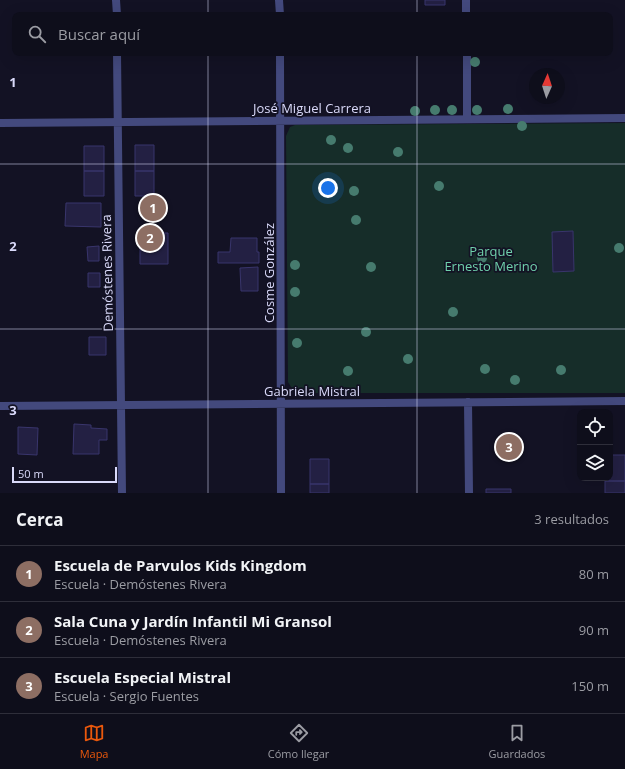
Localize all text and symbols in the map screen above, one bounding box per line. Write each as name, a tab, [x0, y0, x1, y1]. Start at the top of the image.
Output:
search box	[12, 12, 613, 56]
icon: search	[26, 23, 48, 45]
text: Buscar aquí	[58, 24, 140, 44]
north arrow	[529, 68, 565, 104]
text: 1	[9, 73, 17, 91]
street label: José Miguel Carrera	[251, 99, 371, 117]
your location	[318, 178, 338, 198]
pin: 1	[140, 193, 166, 223]
street label: Demóstenes Rivera	[97, 214, 117, 332]
pin: 2	[137, 223, 163, 253]
street label: Cosme González	[260, 223, 278, 323]
text: 2	[9, 237, 17, 255]
park label: Parque Ernesto Merino	[444, 242, 538, 275]
street label: Gabriela Mistral	[264, 382, 360, 400]
text: 3	[9, 401, 17, 419]
map controls	[577, 409, 613, 481]
button: locate	[577, 409, 613, 445]
pin: 3	[496, 432, 522, 462]
button: layers	[577, 445, 613, 481]
scale bar	[12, 465, 117, 484]
text: 50 m	[18, 466, 44, 481]
text: Cerca	[16, 508, 64, 531]
text: 3 resultados	[534, 510, 609, 528]
text: Escuela de Parvulos Kids Kingdom	[54, 555, 307, 575]
text: 1	[25, 565, 33, 583]
text: 80 m	[579, 565, 609, 583]
text: Escuela · Demóstenes Rivera	[54, 575, 227, 593]
text: Sala Cuna y Jardín Infantil Mi Gransol	[54, 611, 332, 631]
text: 2	[25, 621, 33, 639]
text: 90 m	[579, 621, 609, 639]
text: Escuela · Demóstenes Rivera	[54, 631, 227, 649]
text: Escuela Especial Mistral	[54, 667, 231, 687]
text: 3	[25, 677, 33, 695]
text: 150 m	[571, 677, 609, 695]
text: Escuela · Sergio Fuentes	[54, 687, 199, 705]
tab: Mapa	[80, 722, 108, 761]
tab: Cómo llegar	[268, 722, 329, 761]
tab: Guardados	[489, 722, 545, 761]

